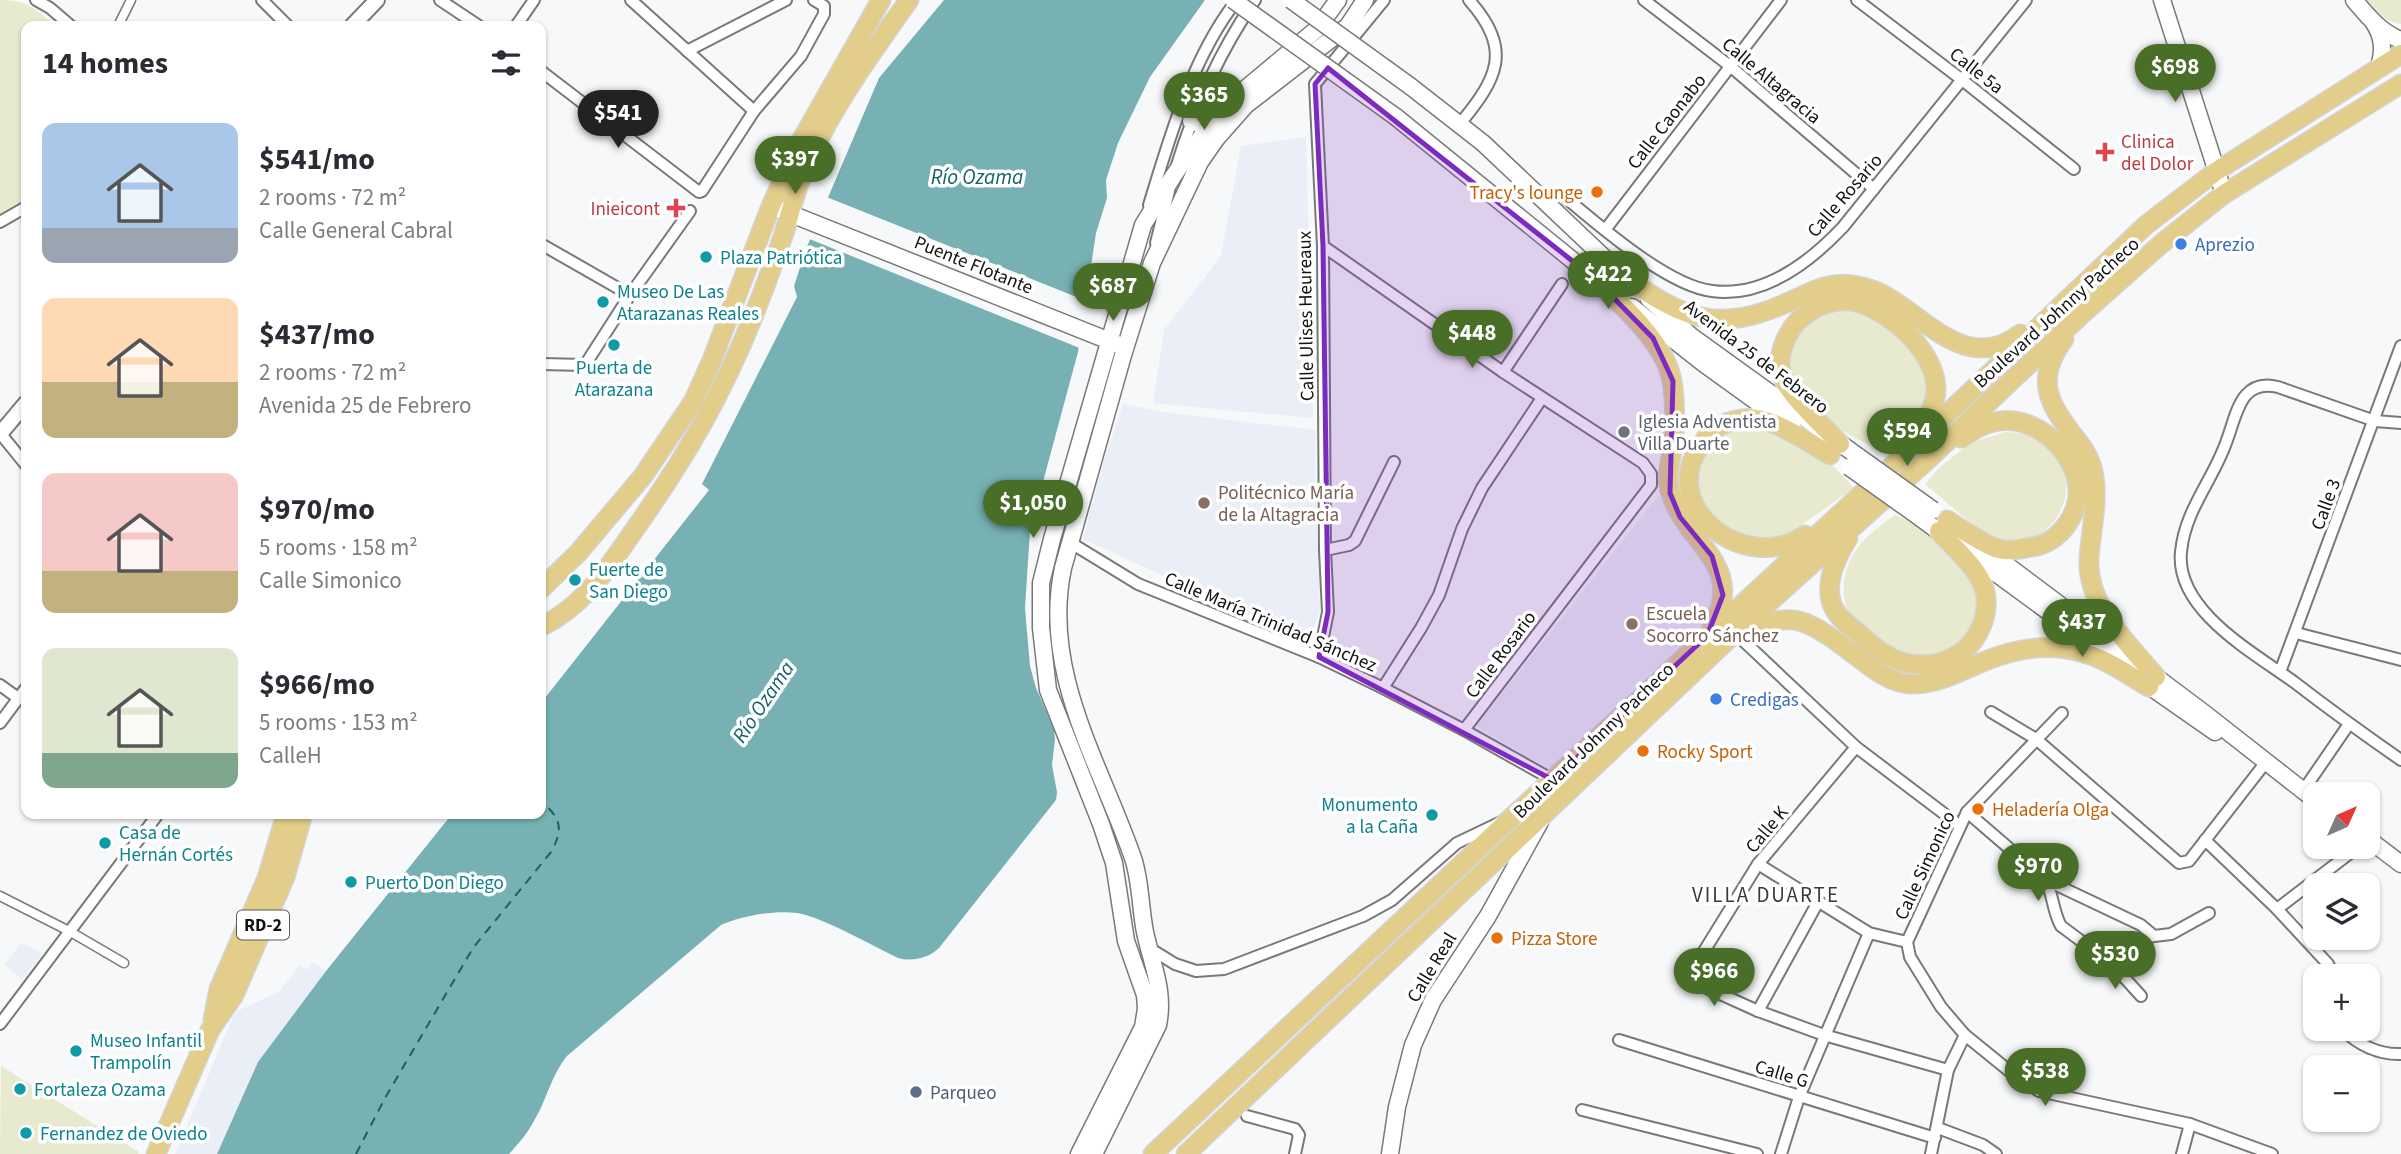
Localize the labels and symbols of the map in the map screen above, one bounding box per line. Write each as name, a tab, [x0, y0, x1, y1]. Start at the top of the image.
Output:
street label: Calle Altagracia	[1716, 31, 1827, 131]
street label: Calle 5a	[1943, 41, 2009, 101]
pin: $698	[2134, 44, 2216, 104]
street label: Calle Caonabo	[1621, 68, 1713, 175]
pin: $365	[1163, 72, 1245, 132]
pin: $541	[577, 90, 659, 150]
place label: Clinica del Dolor	[2121, 129, 2194, 178]
pin: $397	[754, 136, 836, 196]
marker: Clinica del Dolor	[2095, 142, 2115, 162]
street label: Calle Rosario	[1801, 148, 1889, 244]
water label: Río Ozama	[931, 162, 1023, 192]
place label: Tracy's lounge	[1470, 180, 1583, 207]
marker: Tracy's lounge	[1589, 184, 1605, 200]
place label: Inieicont	[590, 196, 661, 223]
marker: Inieicont	[666, 198, 686, 218]
street label: Puente Flotante	[910, 229, 1037, 302]
street label: Calle Ulises Heureaux	[1292, 230, 1321, 401]
street label: Boulevard Johnny Pacheco	[1968, 231, 2146, 395]
place label: Aprezio	[2195, 232, 2255, 259]
marker: Aprezio	[2173, 236, 2189, 252]
place label: Plaza Patriótica	[720, 245, 842, 272]
marker: Plaza Patriótica	[698, 249, 714, 265]
pin: $422	[1567, 252, 1649, 311]
pin: $687	[1072, 264, 1154, 323]
place label: Museo De Las Atarazanas Reales	[617, 279, 759, 328]
marker: Museo De Las Atarazanas Reales	[595, 294, 611, 310]
street label: Avenida 25 de Febrero	[1678, 294, 1834, 421]
pin: $448	[1431, 310, 1513, 370]
marker: Puerta de Atarazana	[606, 337, 622, 353]
place label: Puerta de Atarazana	[575, 355, 653, 404]
pin: $594	[1866, 408, 1948, 468]
place label: Iglesia Adventista Villa Duarte	[1638, 409, 1777, 458]
marker: Iglesia Adventista Villa Duarte	[1616, 424, 1632, 440]
street label: Calle 3	[2305, 475, 2348, 534]
pin: $1,050	[976, 480, 1090, 540]
place label: Politécnico María de la Altagracia	[1218, 480, 1354, 529]
marker: Politécnico María de la Altagracia	[1196, 495, 1212, 511]
place label: Fuerte de San Diego	[589, 557, 668, 606]
street label: Calle María Trinidad Sánchez	[1160, 565, 1381, 679]
marker: Fuerte de San Diego	[567, 572, 583, 588]
pin: $437	[2041, 600, 2123, 659]
place label: Escuela Socorro Sánchez	[1646, 601, 1779, 650]
street label: Calle Rosario	[1459, 606, 1543, 704]
marker: Escuela Socorro Sánchez	[1624, 616, 1640, 632]
water label: Río Ozama	[725, 655, 801, 749]
street label: Boulevard Johnny Pacheco	[1507, 657, 1681, 825]
place label: Credigas	[1730, 687, 1799, 714]
marker: Credigas	[1708, 691, 1724, 707]
place label: Rocky Sport	[1657, 739, 1753, 766]
marker: Rocky Sport	[1635, 743, 1651, 759]
north arrow	[2303, 782, 2380, 859]
place label: Monumento a la Caña	[1321, 792, 1418, 841]
place label: Heladería Olga	[1992, 797, 2109, 824]
street label: Calle K	[1739, 800, 1795, 859]
marker: Heladería Olga	[1970, 801, 1986, 817]
marker: Monumento a la Caña	[1424, 807, 1440, 823]
street label: Calle Simonico	[1888, 807, 1962, 925]
place label: Casa de Hernán Cortés	[119, 820, 233, 869]
marker: Casa de Hernán Cortés	[97, 835, 113, 851]
pin: $970	[1997, 844, 2079, 903]
place label: Puerto Don Diego	[365, 870, 504, 897]
marker: Puerto Don Diego	[343, 874, 359, 890]
district label: VILLA DUARTE	[1692, 880, 1840, 910]
road number: RD-2	[237, 910, 289, 940]
place label: Pizza Store	[1511, 926, 1598, 953]
street label: Calle Real	[1401, 927, 1464, 1008]
marker: Pizza Store	[1489, 930, 1505, 946]
pin: $530	[2074, 932, 2156, 991]
pin: $966	[1673, 948, 1755, 1008]
place label: Museo Infantil Trampolín	[90, 1028, 202, 1077]
marker: Museo Infantil Trampolín	[68, 1043, 84, 1059]
pin: $538	[2004, 1048, 2086, 1108]
street label: Calle G	[1751, 1053, 1812, 1095]
place label: Fortaleza Ozama	[34, 1077, 166, 1104]
place label: Parqueo	[930, 1080, 997, 1107]
marker: Fortaleza Ozama	[12, 1081, 28, 1097]
marker: Parqueo	[908, 1084, 924, 1100]
place label: Fernandez de Oviedo	[40, 1121, 208, 1148]
marker: Fernandez de Oviedo	[18, 1125, 34, 1141]

